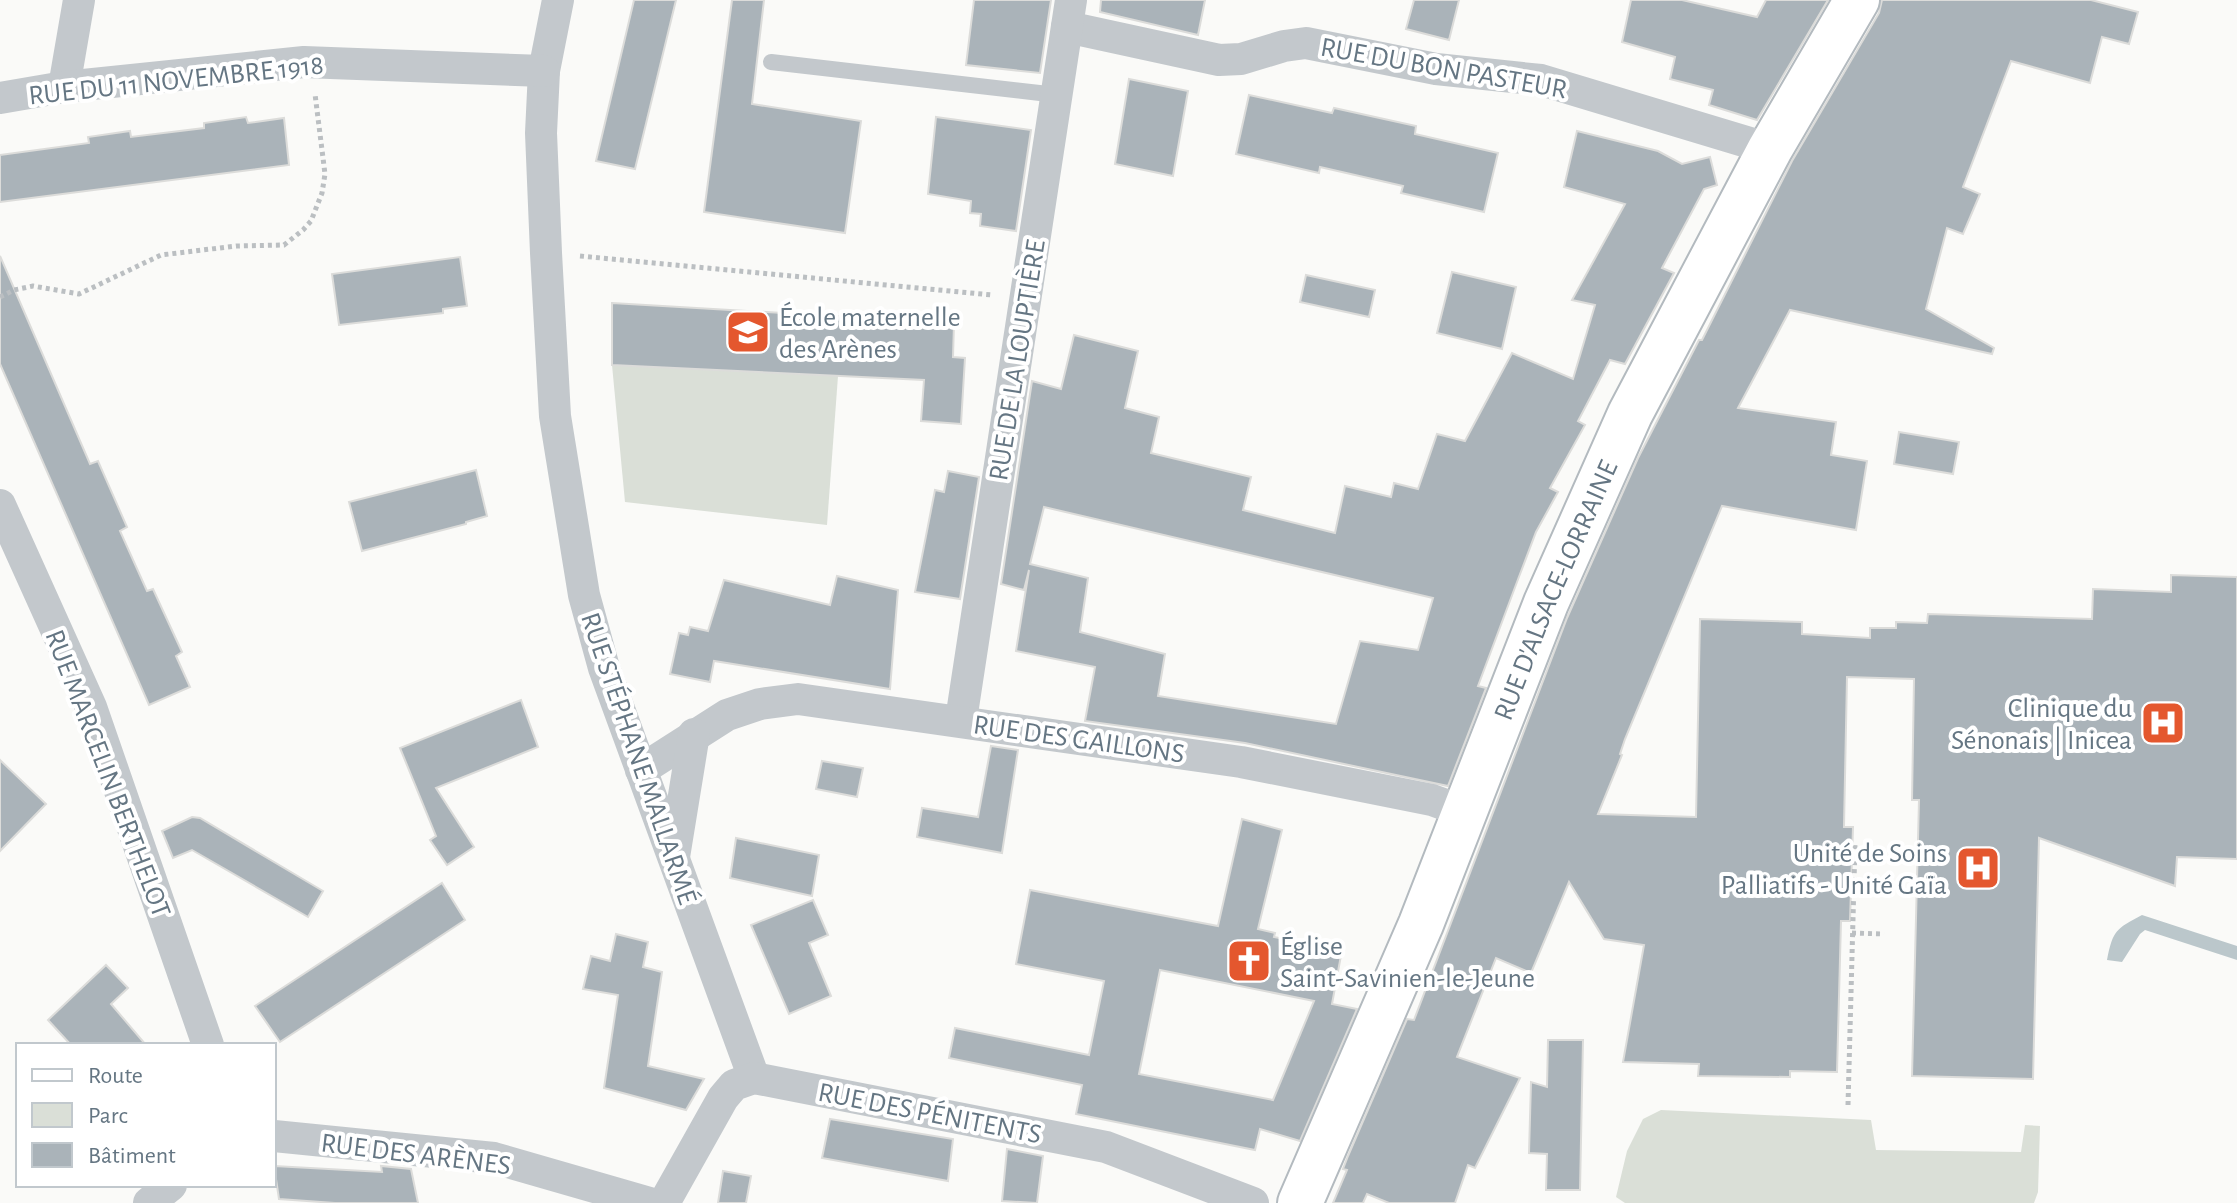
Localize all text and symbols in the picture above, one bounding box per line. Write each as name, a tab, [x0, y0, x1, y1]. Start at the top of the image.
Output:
street label: RUE DU BON PASTEUR	[1318, 33, 1569, 104]
street label: RUE DU 11 NOVEMBRE 1918	[27, 52, 325, 110]
street label: RUE DE LA LOUPTIÈRE	[982, 237, 1051, 483]
place label: École maternelle des Arènes	[779, 301, 961, 364]
school or university icon: École maternelle des Arènes	[724, 308, 772, 356]
street label: RUE D'ALSACE-LORRAINE	[1490, 457, 1624, 724]
street label: RUE STÉPHANE MALLARMÉ	[575, 608, 704, 908]
street label: RUE MARCELIN BERTHELOT	[39, 626, 175, 922]
place label: Clinique du Sénonais | Inicea	[1951, 695, 2132, 756]
hospital icon: Clinique du Sénonais | Inicea	[2139, 699, 2187, 747]
street label: RUE DES GAILLONS	[971, 711, 1186, 769]
place label: Unité de Soins Palliatifs - Unité Gaïa	[1721, 840, 1947, 900]
hospital icon: Unité de Soins Palliatifs - Unité Gaïa	[1954, 844, 2002, 892]
place label: Église Saint-Savinien-le-Jeune	[1280, 930, 1535, 993]
church icon: Église Saint-Savinien-le-Jeune	[1225, 937, 1273, 985]
legend	[16, 1043, 276, 1187]
text: Route	[88, 1064, 143, 1088]
street label: RUE DES PÉNITENTS	[816, 1076, 1044, 1149]
text: Parc	[88, 1104, 128, 1128]
street label: RUE DES ARÈNES	[319, 1126, 513, 1181]
text: Bâtiment	[88, 1144, 176, 1168]

